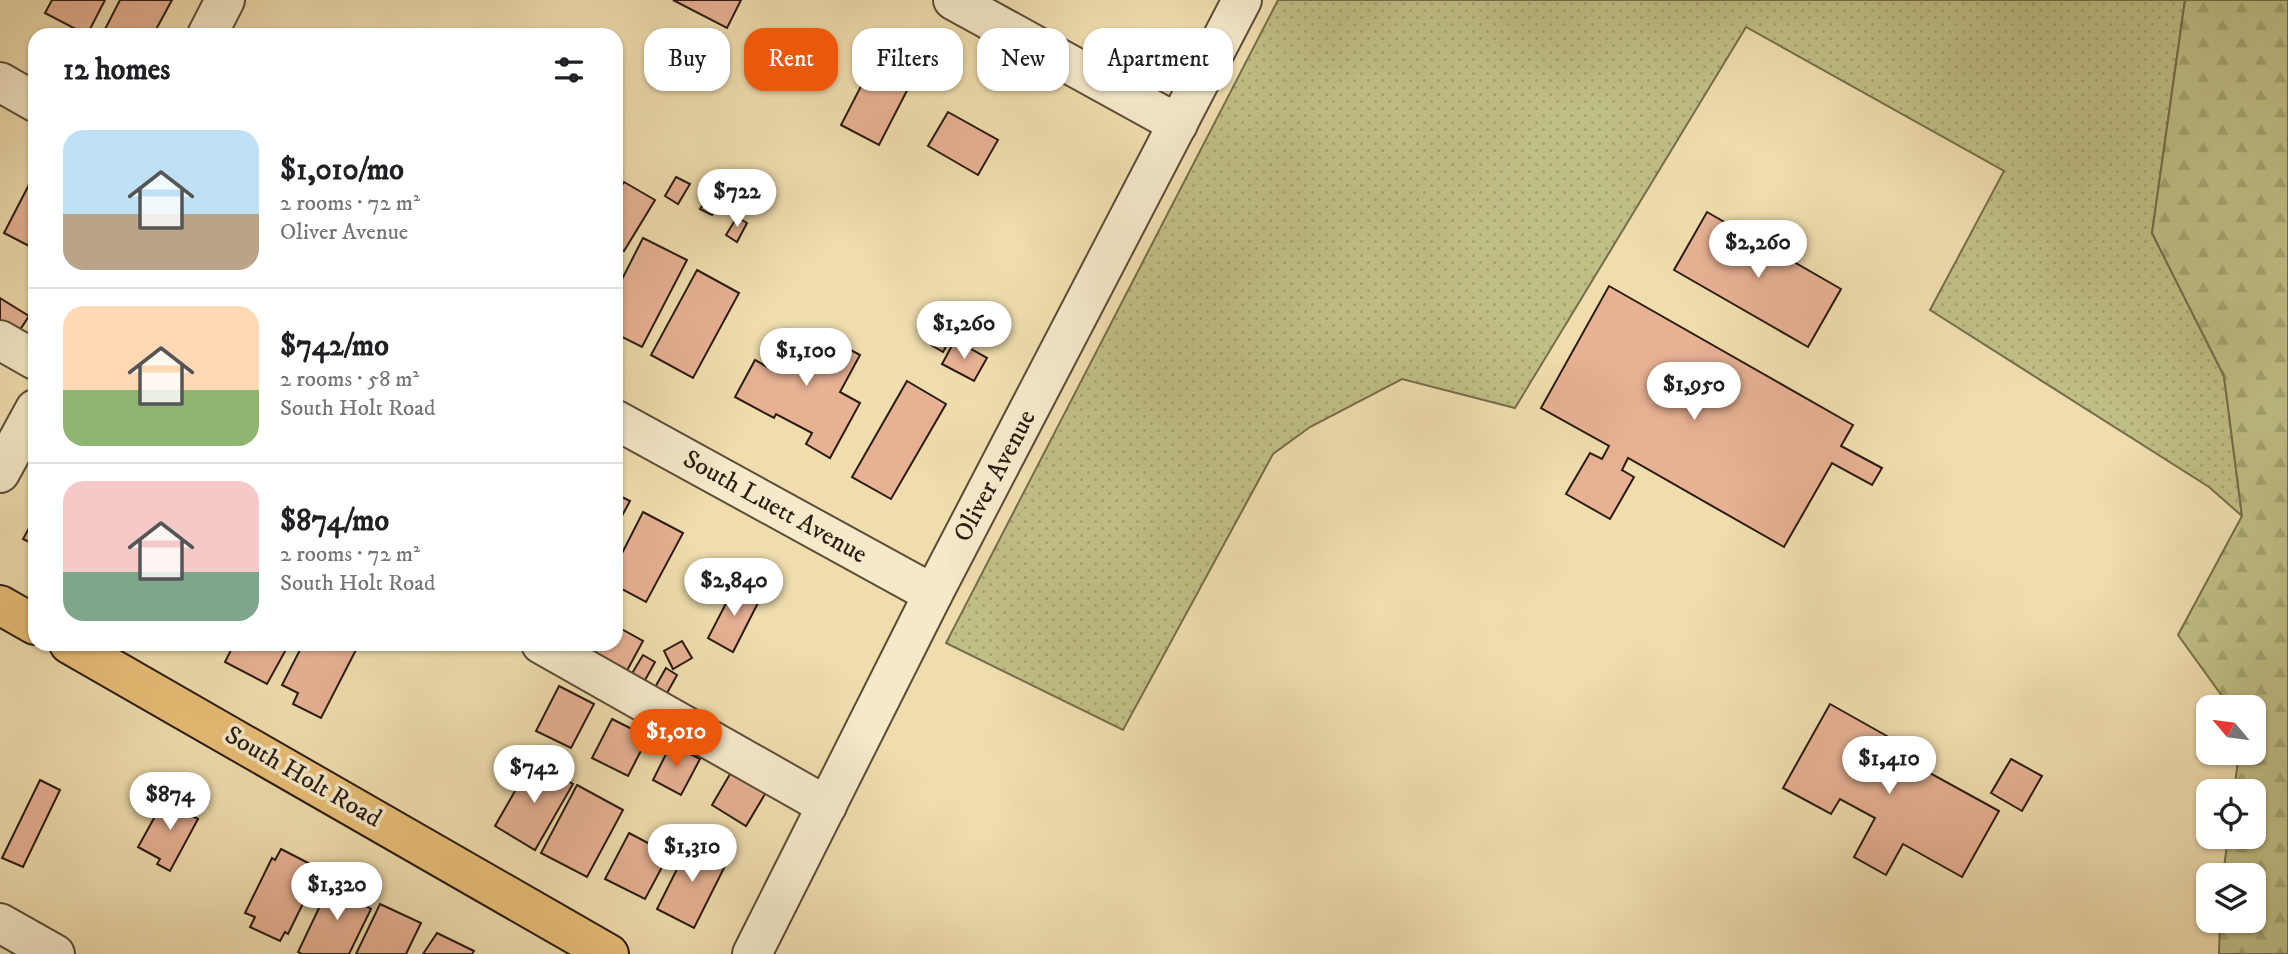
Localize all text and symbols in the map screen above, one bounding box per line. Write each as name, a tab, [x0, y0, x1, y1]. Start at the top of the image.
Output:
chip: Buy	[644, 28, 730, 91]
chip: Rent	[744, 28, 838, 91]
chip: Filters	[852, 28, 963, 91]
chip: New	[977, 28, 1069, 91]
chip: Apartment	[1083, 28, 1233, 91]
icon: filters	[550, 51, 588, 89]
text: 12 homes	[63, 52, 170, 89]
text: $1,010/mo	[280, 152, 404, 189]
icon: home	[119, 158, 203, 242]
pin: $722	[696, 170, 778, 229]
text: $722	[713, 177, 761, 206]
text: 2 rooms · 72 m²	[280, 189, 420, 218]
text: Oliver Avenue	[280, 218, 408, 247]
pin: $2,260	[1701, 220, 1815, 280]
text: $2,260	[1725, 228, 1791, 257]
pin: $1,260	[907, 302, 1021, 361]
text: $1,260	[933, 309, 995, 338]
text: $742/mo	[280, 328, 389, 365]
pin: $1,100	[749, 328, 863, 388]
icon: home	[119, 334, 203, 418]
text: $1,100	[776, 336, 836, 365]
pin: $1,950	[1637, 362, 1751, 422]
text: 2 rooms · 58 m²	[280, 365, 419, 394]
text: $1,950	[1663, 370, 1725, 399]
text: South Holt Road	[280, 394, 436, 423]
street label: Oliver Avenue	[946, 404, 1044, 548]
street label: South Luett Avenue	[677, 443, 873, 571]
text: $874/mo	[280, 503, 389, 540]
icon: home	[119, 509, 203, 593]
text: 2 rooms · 72 m²	[280, 540, 420, 569]
pin: $2,840	[677, 558, 791, 618]
text: $2,840	[700, 566, 768, 595]
text: South Holt Road	[280, 569, 436, 598]
north arrow	[2196, 695, 2266, 765]
map controls	[2196, 695, 2266, 933]
pin: $1,010	[619, 710, 733, 769]
text: $1,010	[646, 717, 706, 746]
street label: South Holt Road	[219, 719, 387, 835]
pin: $1,410	[1832, 736, 1946, 796]
text: $1,410	[1858, 744, 1920, 773]
pin: $742	[493, 746, 575, 805]
text: $742	[510, 753, 558, 782]
pin: $874	[129, 772, 211, 832]
button: locate	[2196, 779, 2266, 849]
text: $874	[145, 780, 195, 809]
pin: $1,310	[635, 824, 749, 884]
text: $1,310	[664, 832, 720, 861]
pin: $1,320	[280, 862, 394, 922]
button: layers	[2196, 863, 2266, 933]
text: $1,320	[307, 870, 367, 899]

